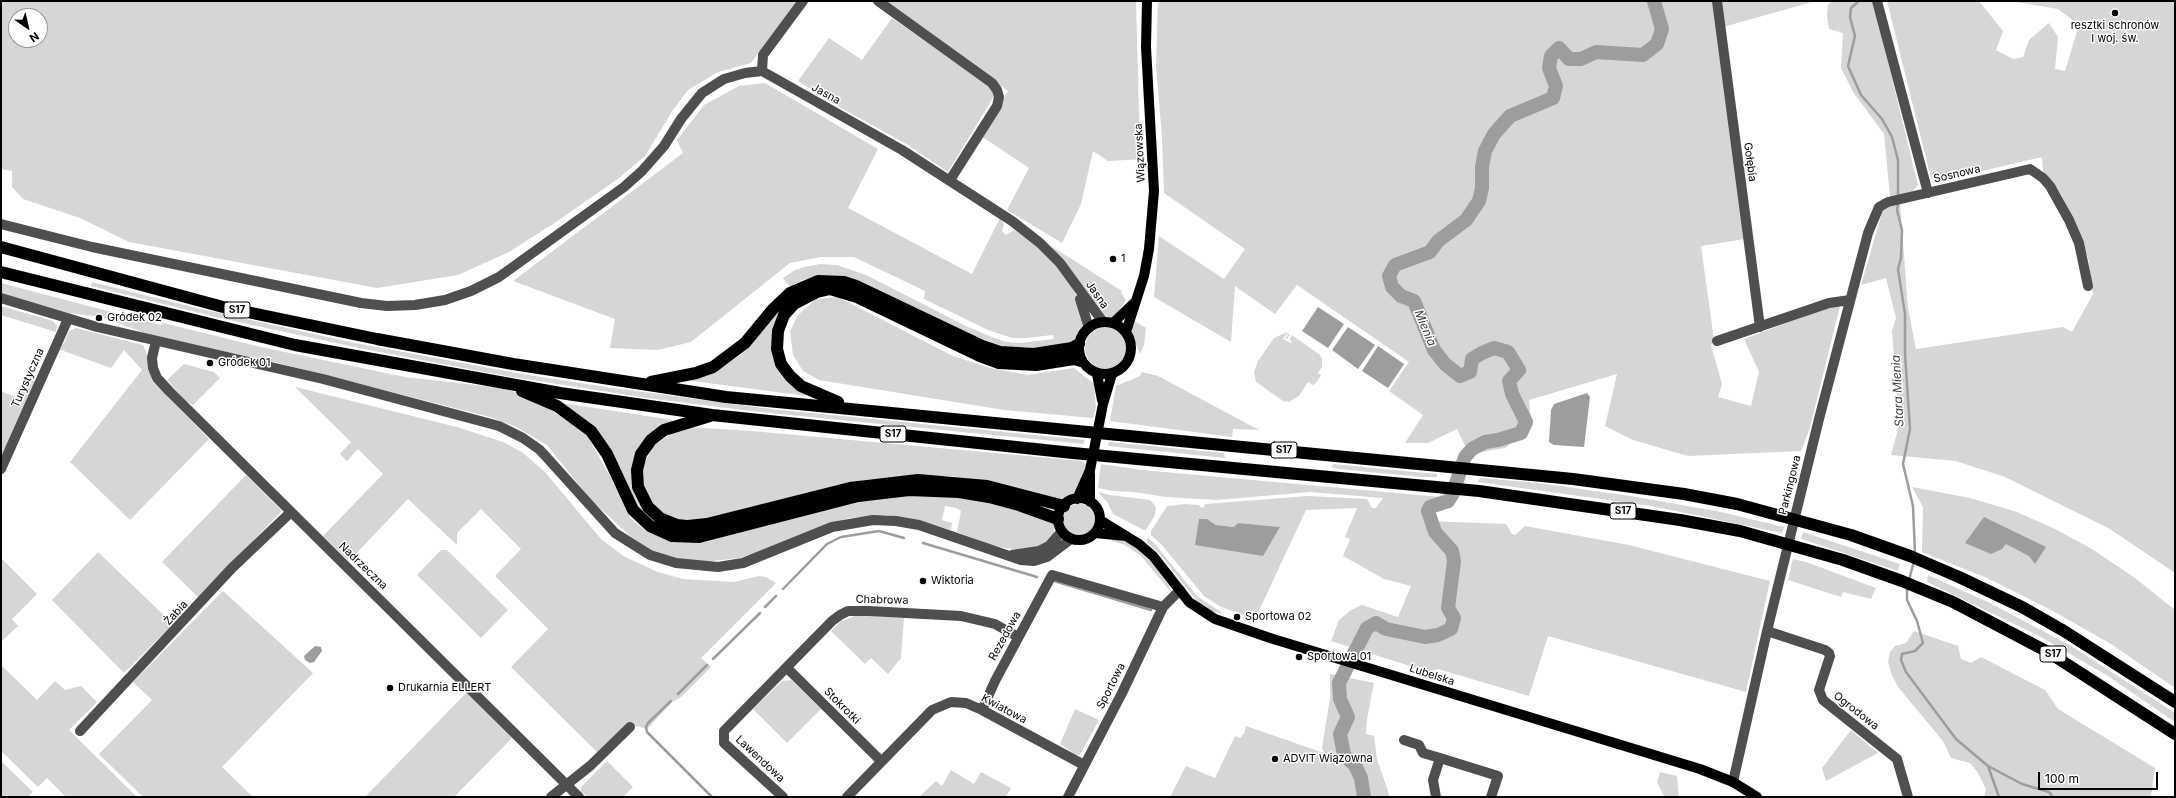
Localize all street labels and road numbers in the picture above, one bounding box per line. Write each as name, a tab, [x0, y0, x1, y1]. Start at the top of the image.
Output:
street label: Jasna	[809, 81, 843, 107]
street label: Wiązowska	[1132, 123, 1148, 183]
street label: Gołębia	[1741, 142, 1759, 182]
street label: Sosnowa	[1932, 162, 1982, 186]
street label: Jasna	[1083, 279, 1111, 311]
road number: S17	[224, 302, 250, 318]
street label: Turystyczna	[9, 346, 47, 410]
road number: S17	[880, 426, 906, 442]
road number: S17	[1271, 442, 1297, 458]
street label: Parkingowa	[1776, 454, 1804, 516]
road number: S17	[1610, 503, 1636, 519]
street label: Nadrzeczna	[336, 540, 390, 592]
street label: Chabrowa	[855, 593, 909, 607]
street label: Żabia	[161, 598, 191, 628]
street label: Rezedowa	[986, 609, 1024, 663]
road number: S17	[2040, 646, 2066, 662]
street label: Sportowa	[1094, 661, 1128, 711]
street label: Lubelska	[1408, 662, 1456, 688]
street label: Stokrotki	[821, 685, 863, 727]
street label: Ogrodowa	[1831, 689, 1881, 733]
street label: Kwiatowa	[979, 692, 1029, 726]
street label: Lawendowa	[733, 733, 787, 785]

